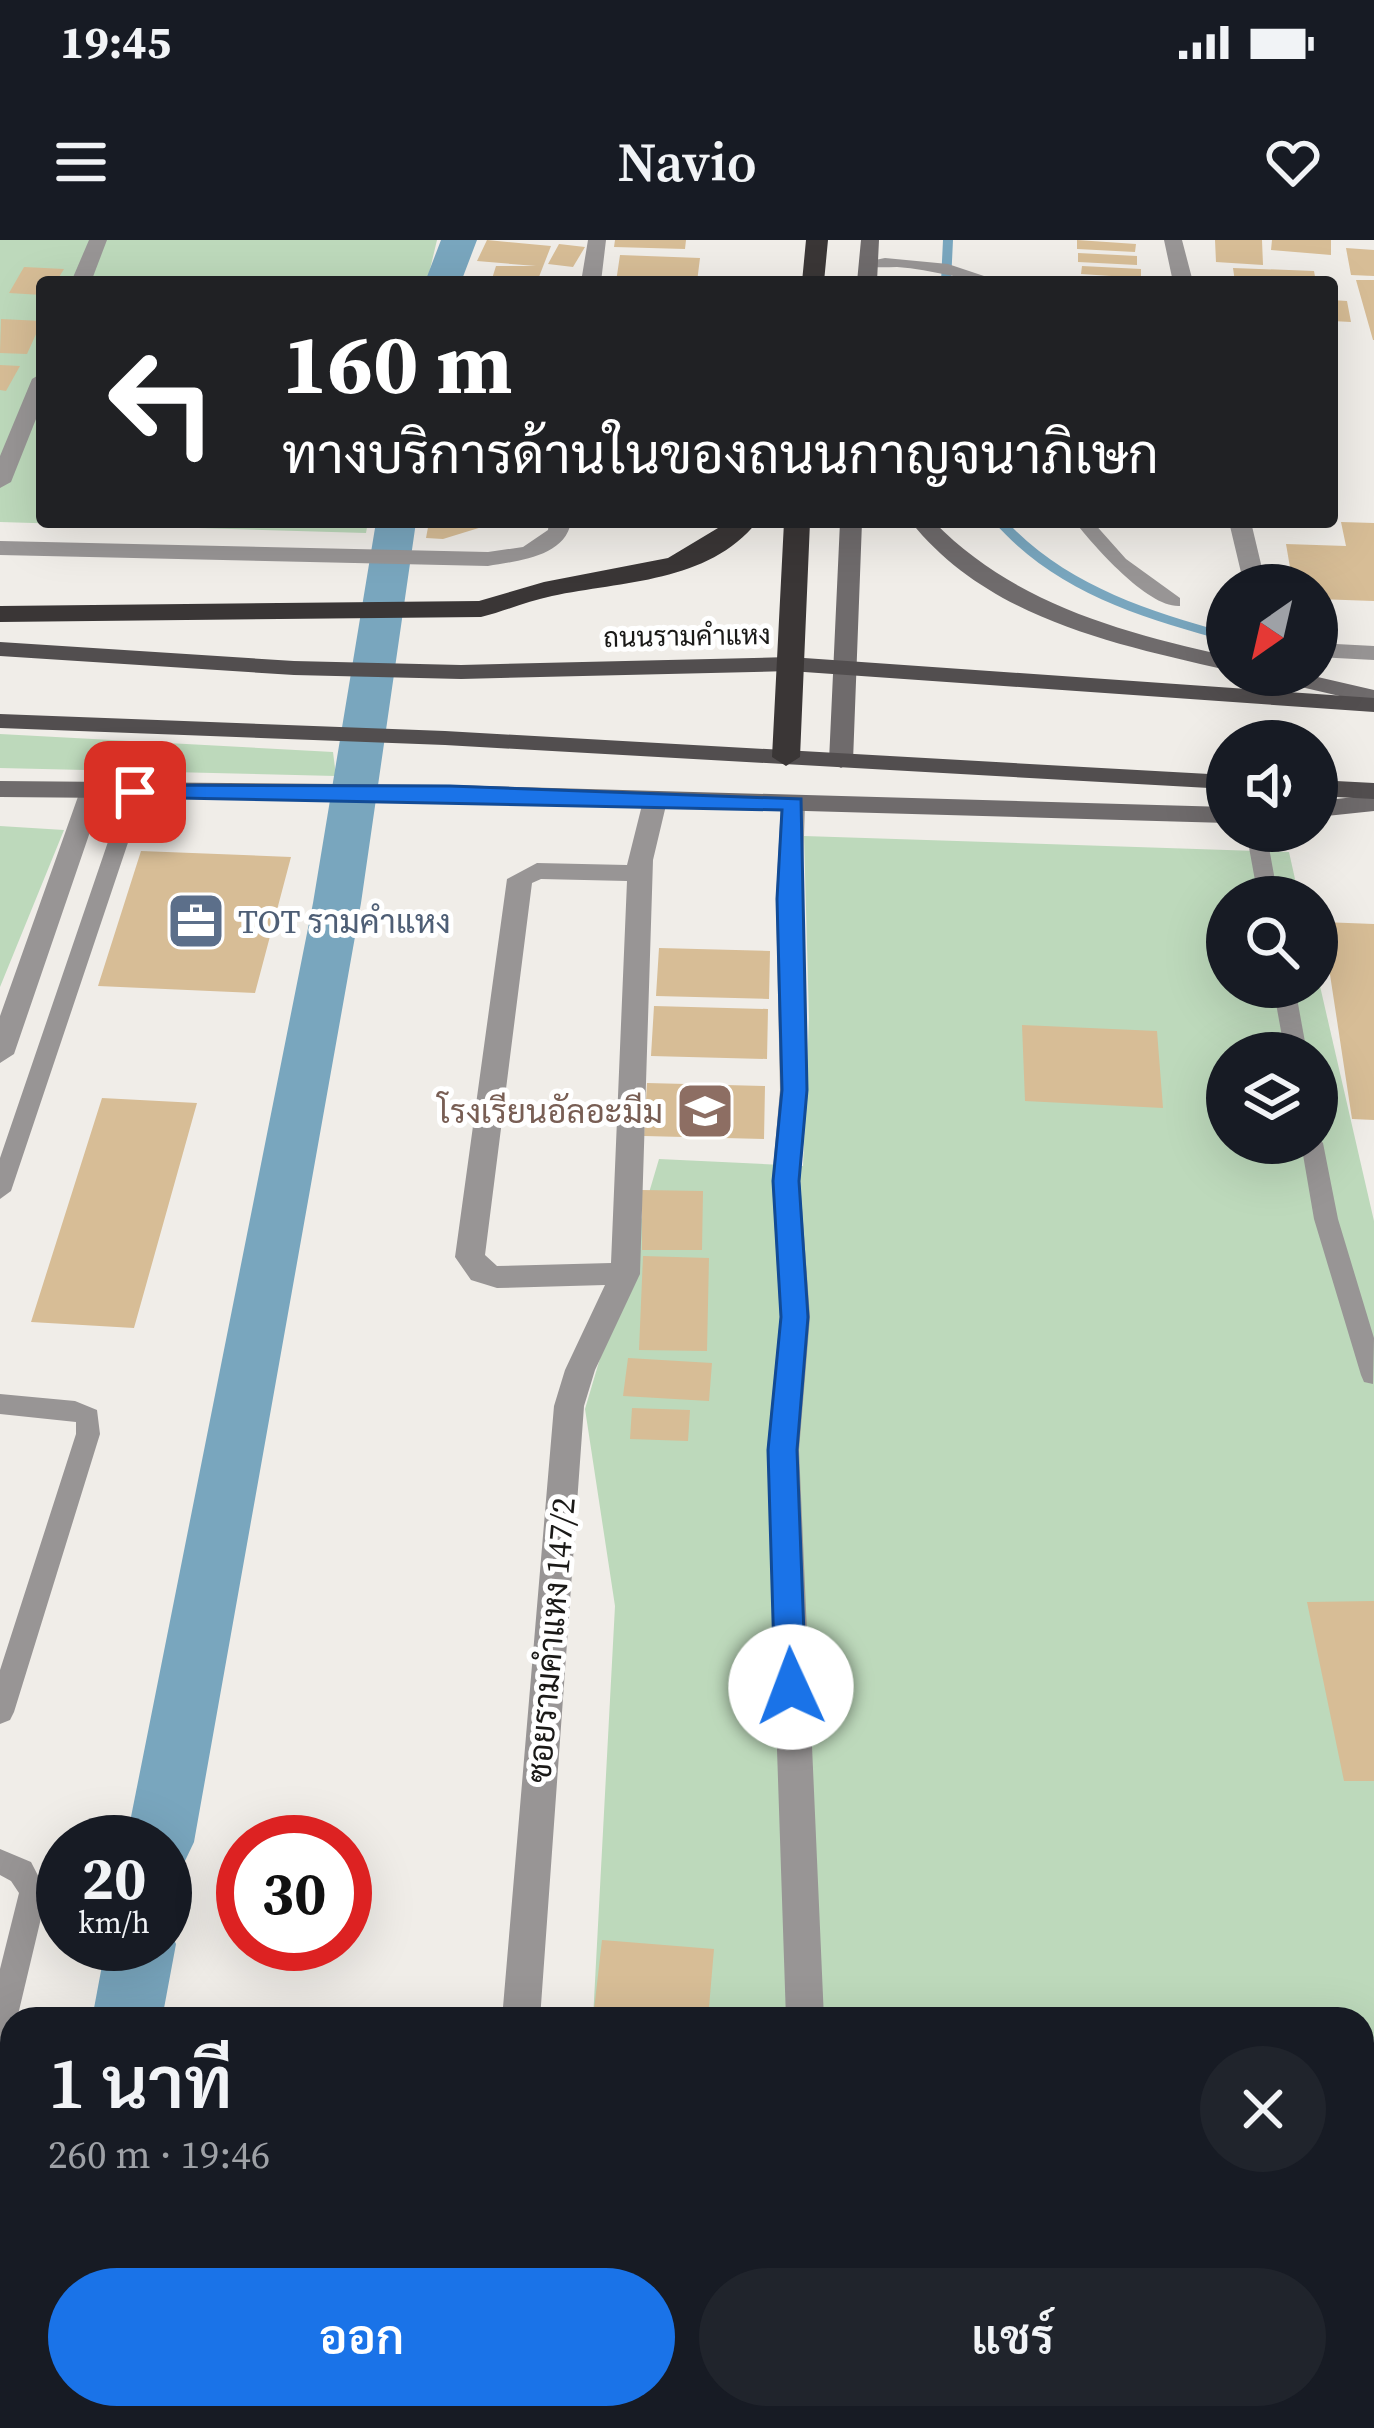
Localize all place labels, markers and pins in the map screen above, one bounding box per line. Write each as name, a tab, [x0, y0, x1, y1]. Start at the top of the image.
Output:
pin	[84, 741, 186, 843]
office icon: TOT รามคำแหง	[165, 890, 227, 952]
place label: TOT รามคำแหง	[238, 899, 451, 944]
school or university icon: โรงเรียนอัลอะมีม	[674, 1080, 736, 1142]
place label: โรงเรียนอัลอะมีม	[435, 1089, 663, 1134]

